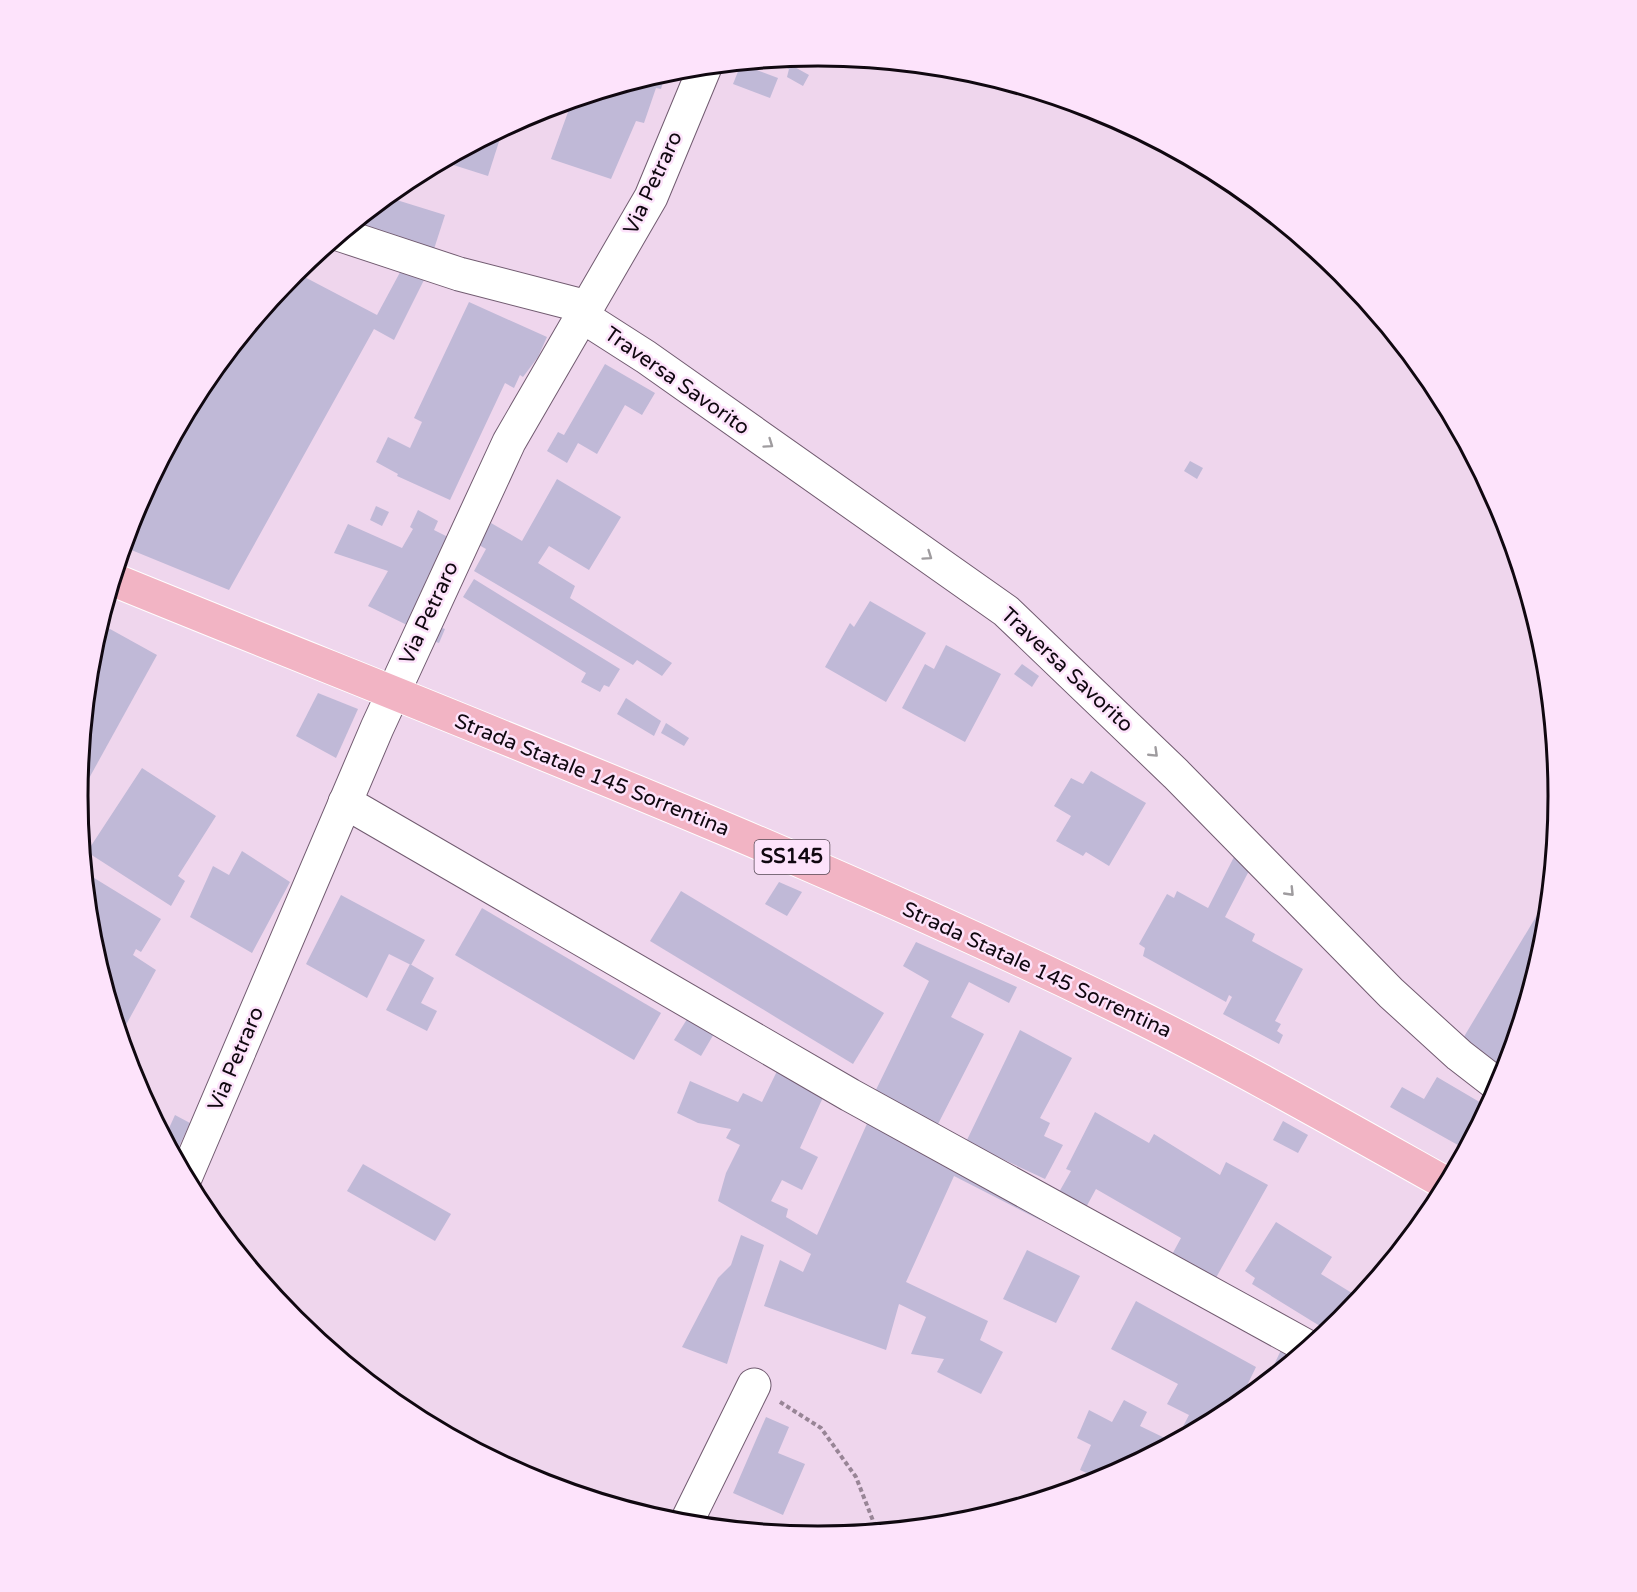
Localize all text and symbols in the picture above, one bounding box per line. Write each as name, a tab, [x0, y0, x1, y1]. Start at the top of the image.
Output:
street label: Via Petraro	[618, 127, 688, 239]
street label: Traversa Savorito	[600, 322, 754, 440]
one-way arrow	[762, 437, 773, 448]
one-way arrow	[922, 549, 933, 560]
street label: Via Petraro	[394, 557, 464, 669]
street label: Traversa Savorito	[996, 602, 1138, 738]
street label: Strada Statale 145 Sorrentina	[451, 708, 733, 842]
one-way arrow	[1147, 745, 1158, 756]
road number: SS145	[754, 840, 830, 874]
one-way arrow	[1283, 885, 1294, 896]
street label: Strada Statale 145 Sorrentina	[898, 897, 1176, 1043]
street label: Via Petraro	[203, 1003, 269, 1115]

